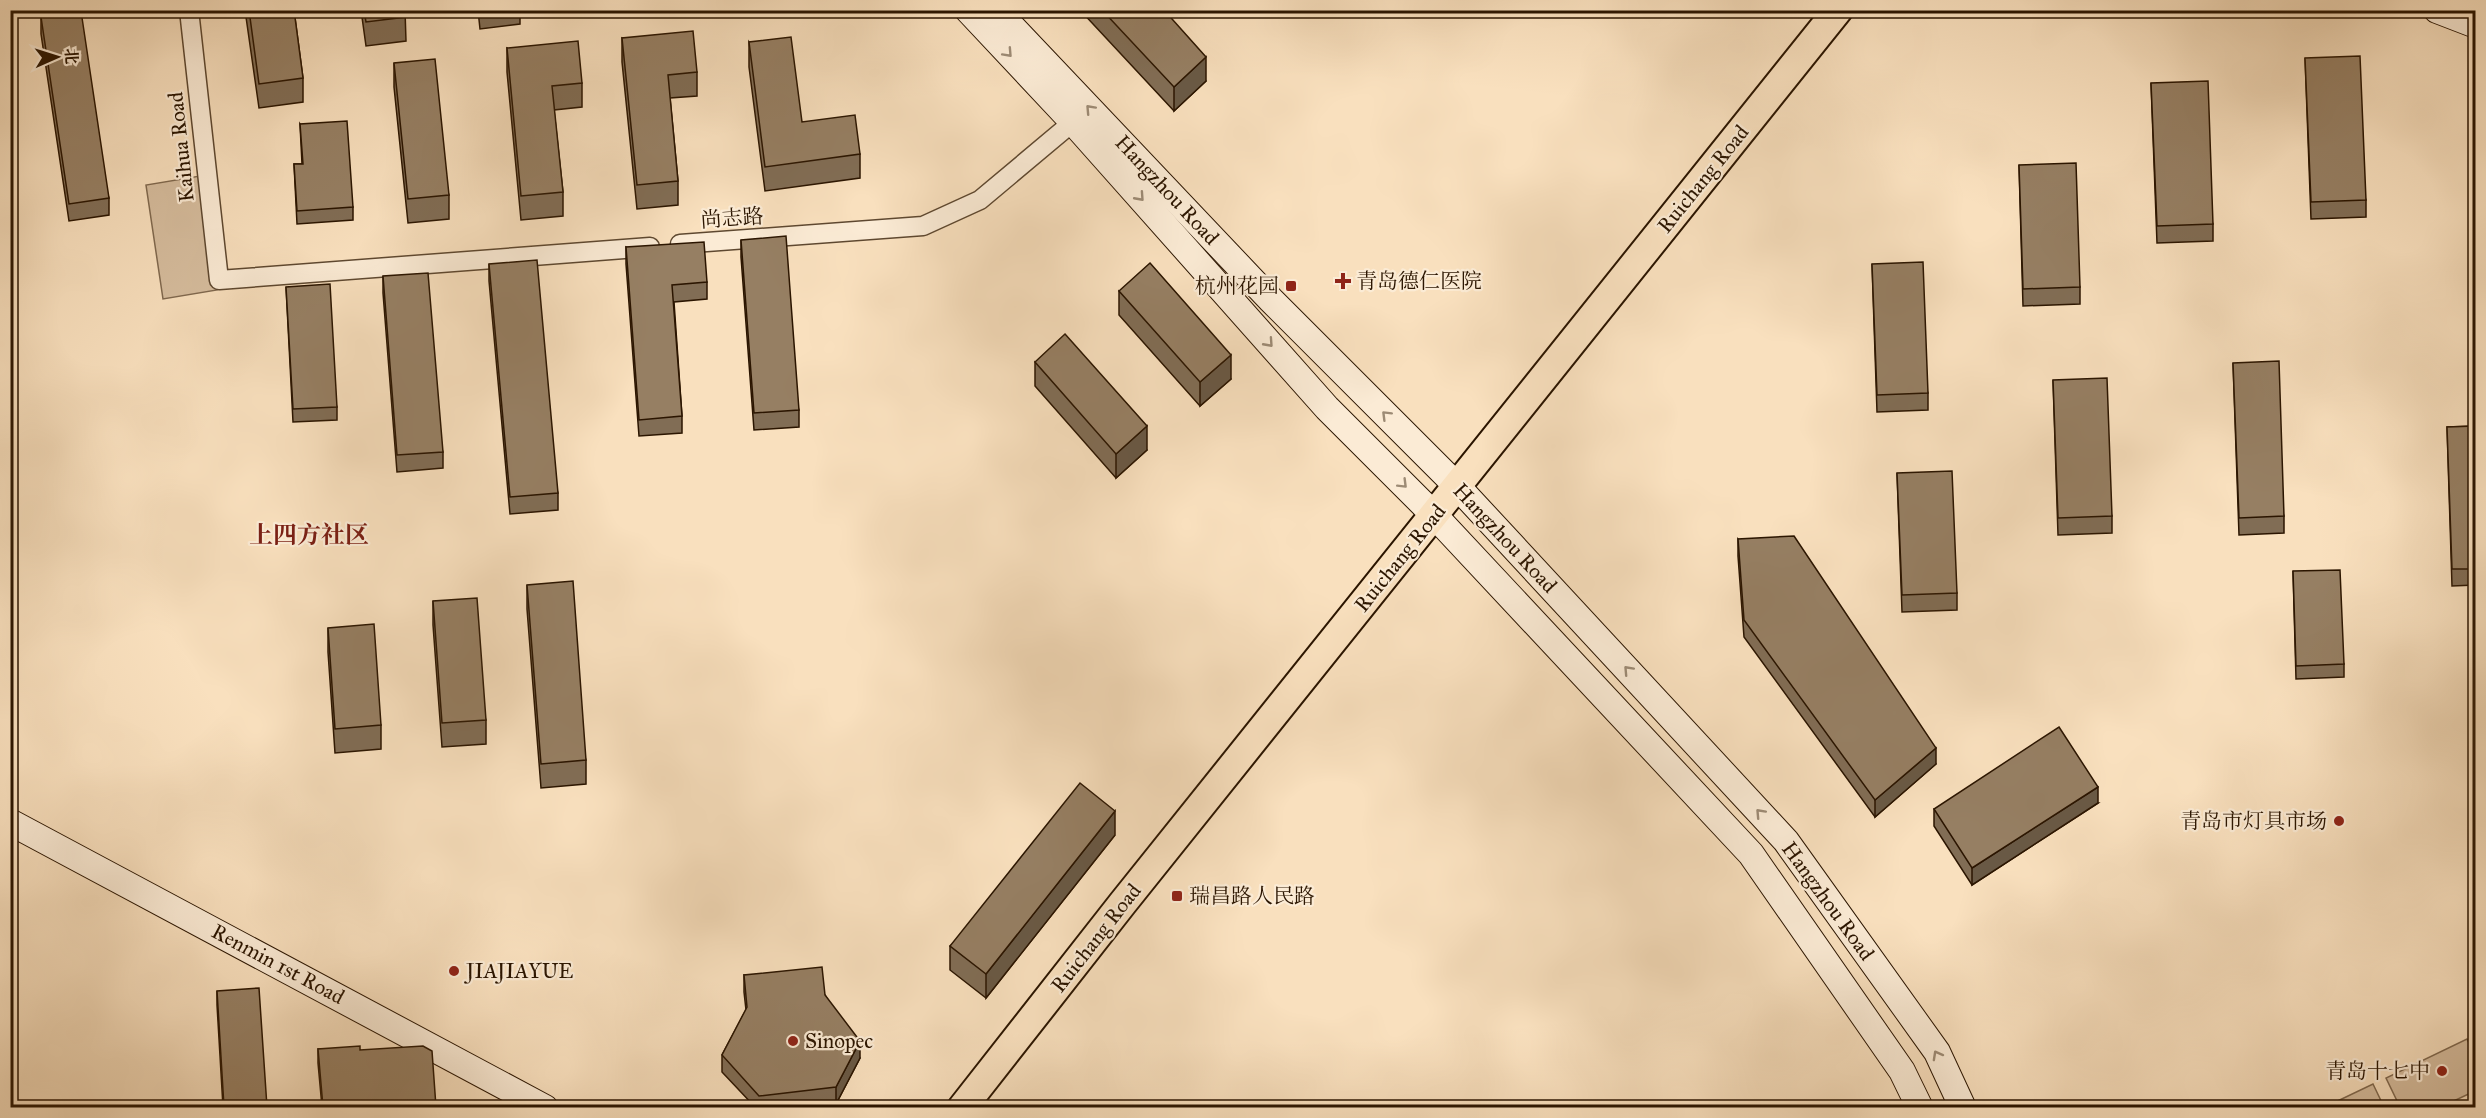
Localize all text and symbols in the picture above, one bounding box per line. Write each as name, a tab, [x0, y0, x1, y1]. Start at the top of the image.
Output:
north arrow	[27, 27, 87, 87]
one-way arrow	[1001, 46, 1012, 57]
text: 北	[62, 48, 81, 65]
street label: Kaihua Road	[162, 90, 200, 203]
one-way arrow	[1086, 106, 1097, 116]
street label: Ruichang Road	[1652, 119, 1755, 238]
street label: Hangzhou Road	[1110, 130, 1225, 251]
one-way arrow	[1133, 190, 1144, 201]
street label: 尚志路	[700, 203, 764, 233]
place label: 青岛德仁医院	[1356, 268, 1482, 294]
marker: 青岛德仁医院	[1334, 272, 1352, 290]
place label: 杭州花园	[1195, 273, 1279, 299]
marker: 杭州花园	[1284, 279, 1298, 293]
one-way arrow	[1262, 336, 1273, 347]
one-way arrow	[1383, 412, 1394, 423]
one-way arrow	[1396, 477, 1407, 488]
street label: Hangzhou Road	[1448, 478, 1563, 599]
street label: Ruichang Road	[1349, 498, 1452, 617]
district label: 上四方社区	[249, 520, 369, 550]
one-way arrow	[1624, 667, 1635, 677]
place label: 青岛市灯具市场	[2180, 808, 2327, 834]
one-way arrow	[1756, 810, 1767, 820]
marker: 青岛市灯具市场	[2332, 814, 2346, 828]
street label: Hangzhou Road	[1776, 836, 1880, 966]
street label: Ruichang Road	[1045, 878, 1147, 998]
place label: 瑞昌路人民路	[1189, 883, 1315, 909]
marker: 瑞昌路人民路	[1170, 889, 1184, 903]
street label: Renmin 1st Road	[207, 918, 349, 1010]
place label: JIAJIAYUE	[464, 958, 573, 984]
marker: JIAJIAYUE	[447, 964, 461, 978]
place label: Sinopec	[805, 1028, 873, 1054]
marker: Sinopec	[786, 1034, 800, 1048]
one-way arrow	[1933, 1051, 1945, 1061]
place label: 青岛十七中	[2325, 1058, 2430, 1084]
marker: 青岛十七中	[2435, 1064, 2449, 1078]

